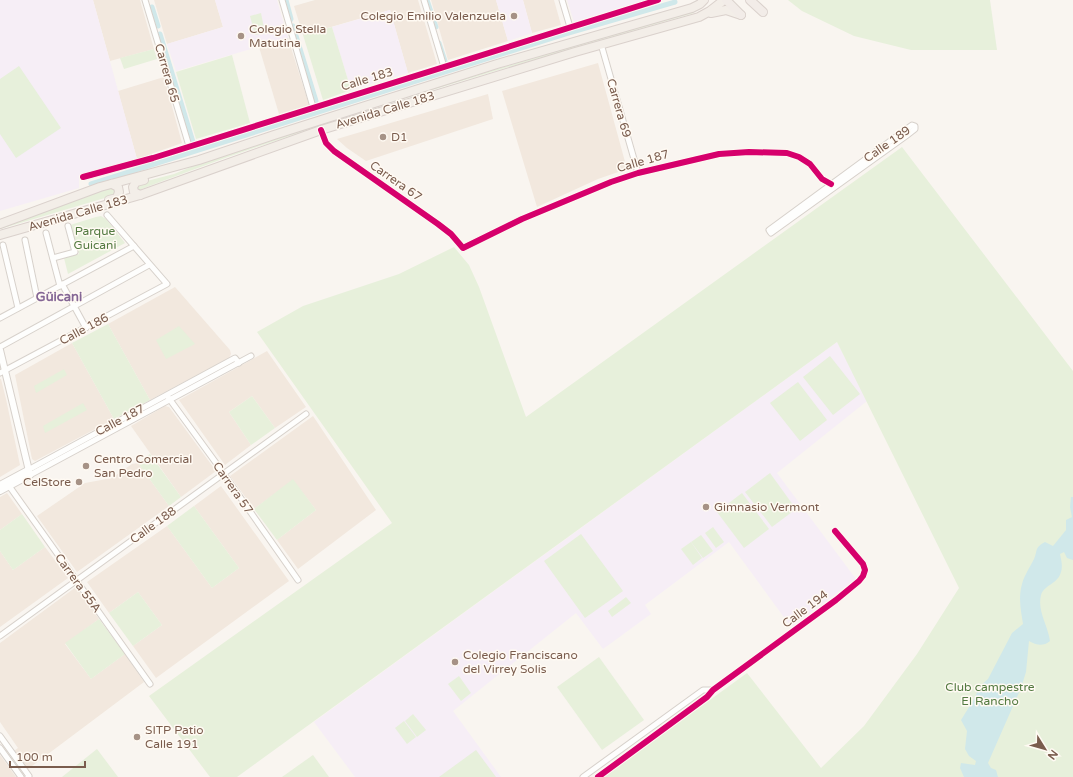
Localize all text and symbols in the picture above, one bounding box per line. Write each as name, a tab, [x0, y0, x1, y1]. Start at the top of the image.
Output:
place label: Colegio Emilio Valenzuela	[361, 9, 506, 23]
marker: Colegio Emilio Valenzuela	[509, 11, 519, 21]
place label: Colegio Stella Matutina	[249, 22, 326, 50]
marker: Colegio Stella Matutina	[236, 31, 246, 41]
street label: Carrera 65	[152, 42, 182, 104]
street label: Calle 183	[339, 64, 395, 94]
street label: Carrera 69	[604, 77, 634, 139]
street label: Avenida Calle 183	[334, 88, 436, 132]
street label: Calle 189	[861, 123, 913, 165]
place label: D1	[391, 130, 408, 144]
marker: D1	[378, 132, 388, 142]
street label: Calle 187	[615, 147, 671, 175]
street label: Carrera 67	[367, 158, 425, 204]
street label: Avenida Calle 183	[27, 192, 129, 234]
park label: Parque Guicani	[74, 224, 116, 252]
district label: Güicani	[36, 289, 82, 305]
street label: Calle 186	[57, 310, 111, 348]
street label: Calle 187	[93, 401, 147, 439]
place label: Centro Comercial San Pedro	[94, 452, 192, 480]
street label: Carrera 57	[210, 459, 256, 517]
marker: Centro Comercial San Pedro	[81, 461, 91, 471]
place label: CelStore	[23, 475, 71, 489]
marker: CelStore	[74, 477, 84, 487]
place label: Gimnasio Vermont	[714, 500, 820, 514]
marker: Gimnasio Vermont	[701, 502, 711, 512]
street label: Calle 188	[127, 504, 179, 546]
street label: Carrera 55A	[52, 551, 104, 615]
street label: Calle 194	[779, 587, 831, 631]
place label: Colegio Franciscano del Virrey Solis	[463, 648, 578, 676]
marker: Colegio Franciscano del Virrey Solis	[450, 657, 460, 667]
park label: Club campestre El Rancho	[945, 680, 1035, 708]
place label: SITP Patio Calle 191	[145, 723, 204, 751]
north arrow	[1025, 729, 1065, 769]
marker: SITP Patio Calle 191	[132, 732, 142, 742]
scale bar	[10, 743, 85, 769]
text: N	[1045, 747, 1060, 762]
text: 100 m	[16, 750, 53, 764]

